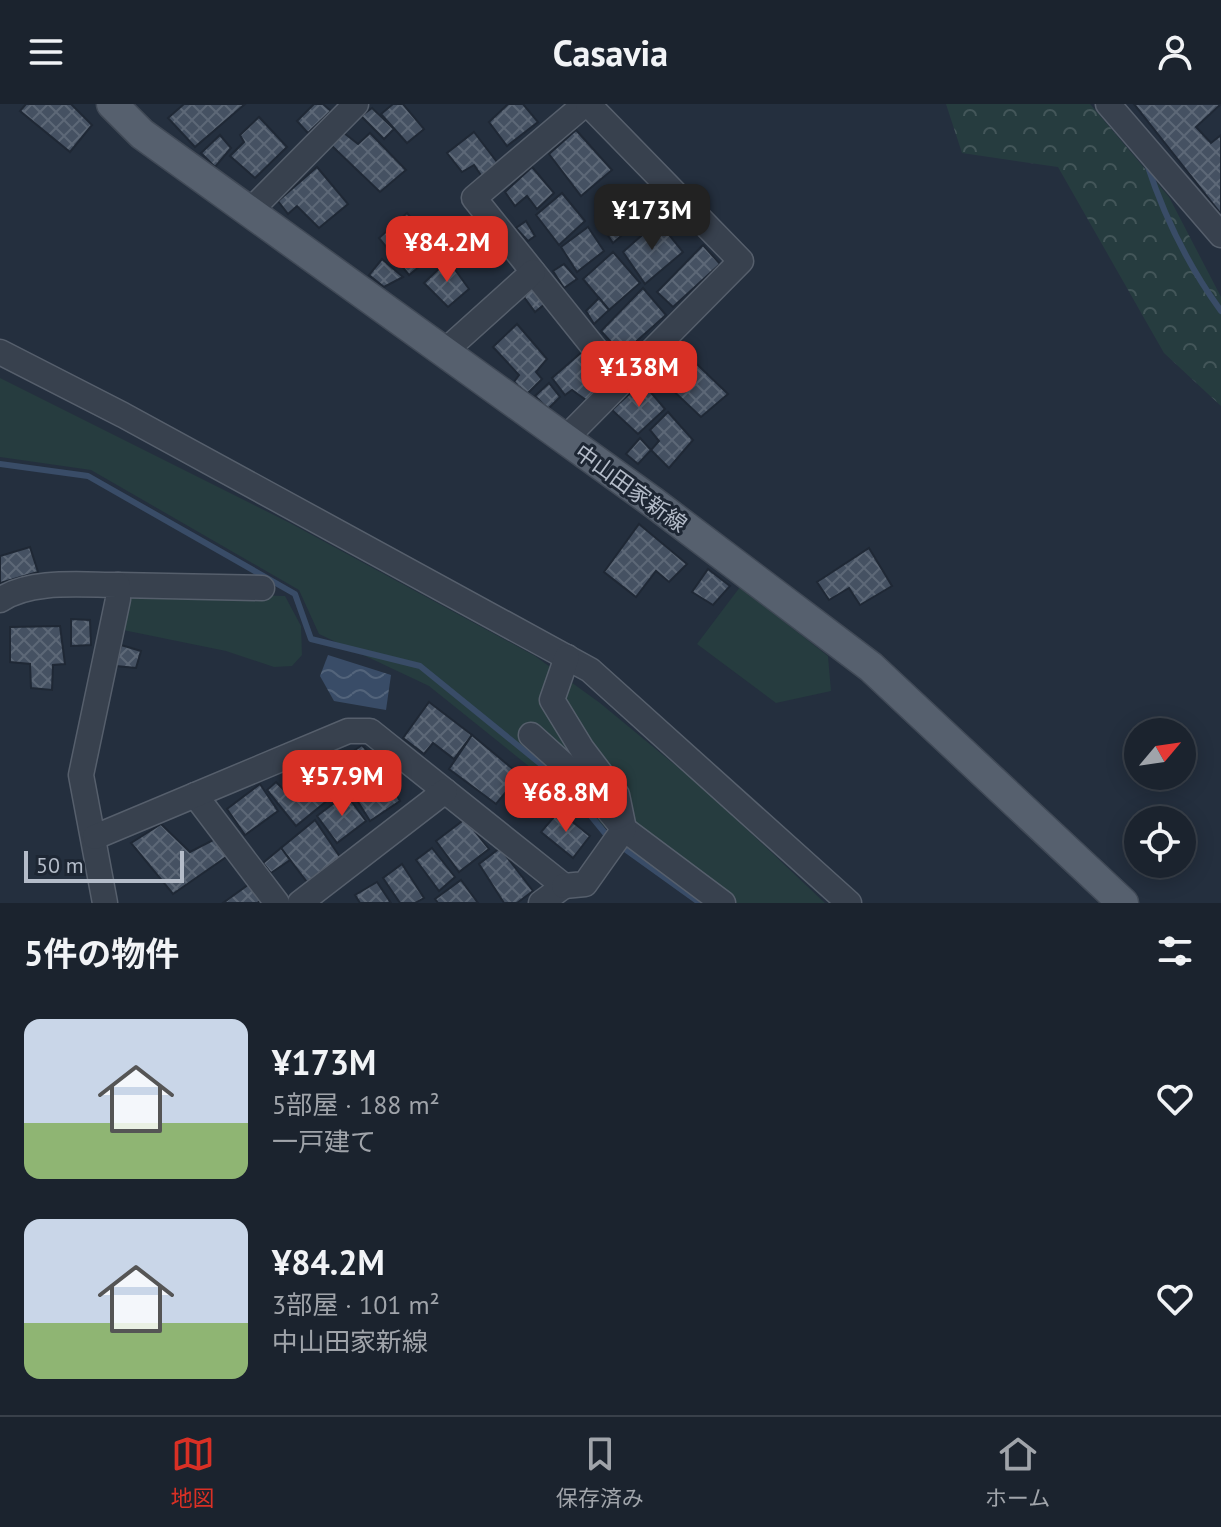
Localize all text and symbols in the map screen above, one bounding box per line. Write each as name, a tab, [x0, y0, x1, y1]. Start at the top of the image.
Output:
text: Casavia	[553, 29, 668, 76]
icon: menu	[24, 30, 68, 74]
icon: person	[1153, 30, 1197, 74]
pin: ¥173M	[596, 184, 708, 252]
text: ¥173M	[612, 193, 692, 226]
pin: ¥84.2M	[382, 216, 512, 284]
text: ¥84.2M	[404, 225, 490, 258]
pin: ¥138M	[583, 341, 695, 409]
text: ¥138M	[599, 350, 679, 383]
street label: 中山田家新線	[569, 438, 693, 538]
north arrow	[1124, 718, 1196, 790]
map controls	[1124, 718, 1196, 878]
pin: ¥57.9M	[277, 750, 407, 818]
text: ¥57.9M	[300, 759, 384, 792]
pin: ¥68.8M	[501, 766, 631, 834]
text: ¥68.8M	[523, 775, 609, 808]
button: locate	[1124, 806, 1196, 878]
scale bar	[24, 847, 184, 883]
text: 50 m	[36, 851, 84, 879]
icon: filters	[1153, 929, 1197, 973]
text: 5件の物件	[24, 931, 179, 975]
text: ¥173M	[272, 1040, 376, 1084]
icon: home	[88, 1051, 184, 1147]
icon: heart	[1153, 1077, 1197, 1121]
text: 5部屋 · 188 m²	[272, 1088, 440, 1121]
text: 一戸建て	[272, 1125, 376, 1158]
text: ¥84.2M	[272, 1240, 385, 1284]
icon: home	[88, 1251, 184, 1347]
icon: heart	[1153, 1277, 1197, 1321]
text: 3部屋 · 101 m²	[272, 1288, 440, 1321]
text: 中山田家新線	[272, 1325, 428, 1358]
tab: 地図	[171, 1432, 215, 1512]
tab: 保存済み	[556, 1432, 644, 1512]
tab: ホーム	[985, 1432, 1050, 1512]

